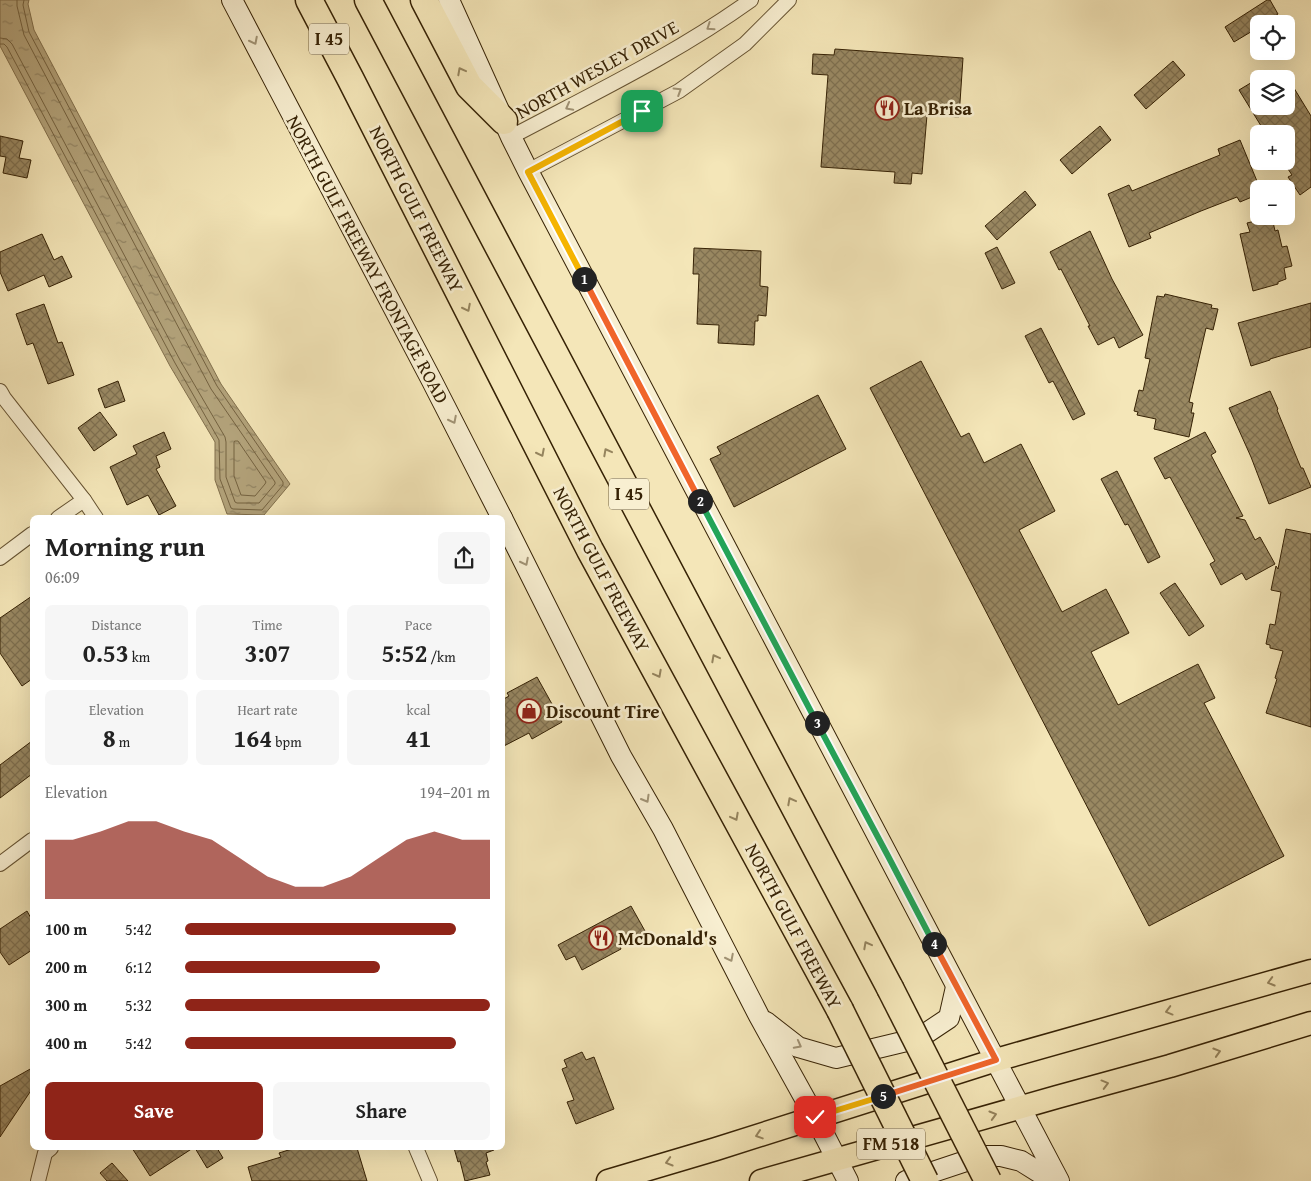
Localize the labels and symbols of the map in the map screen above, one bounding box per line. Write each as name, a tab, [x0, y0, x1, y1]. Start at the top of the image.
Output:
street label: NORTH WESLEY DRIVE	[511, 12, 684, 125]
one-way arrow	[706, 21, 716, 30]
road number: I 45	[309, 23, 349, 54]
one-way arrow	[248, 36, 258, 45]
one-way arrow	[457, 67, 467, 76]
one-way arrow	[673, 87, 682, 97]
pin	[621, 90, 663, 132]
place label: La Brisa	[904, 94, 972, 122]
restaurant icon: La Brisa	[874, 95, 900, 121]
one-way arrow	[565, 101, 574, 111]
street label: NORTH GULF FREEWAY FRONTAGE ROAD	[280, 110, 456, 408]
street label: NORTH GULF FREEWAY	[363, 121, 471, 298]
pin: 1	[572, 266, 596, 292]
one-way arrow	[461, 303, 471, 312]
one-way arrow	[447, 415, 457, 424]
one-way arrow	[535, 448, 545, 457]
one-way arrow	[603, 448, 613, 457]
road number: I 45	[609, 478, 649, 509]
street label: NORTH GULF FREEWAY	[547, 481, 658, 657]
pin: 2	[688, 488, 712, 514]
one-way arrow	[519, 556, 529, 565]
one-way arrow	[711, 654, 721, 663]
one-way arrow	[651, 669, 661, 678]
place label: Discount Tire	[546, 697, 660, 725]
shop icon: Discount Tire	[516, 698, 542, 724]
pin: 3	[804, 710, 830, 736]
one-way arrow	[639, 793, 649, 802]
one-way arrow	[787, 798, 797, 807]
one-way arrow	[729, 812, 739, 821]
street label: NORTH GULF FREEWAY	[739, 838, 850, 1014]
place label: McDonald's	[618, 924, 717, 952]
restaurant icon: McDonald's	[588, 925, 614, 951]
pin: 4	[922, 932, 946, 956]
one-way arrow	[863, 941, 873, 950]
one-way arrow	[724, 953, 734, 962]
one-way arrow	[1267, 977, 1275, 987]
one-way arrow	[1165, 1005, 1174, 1016]
one-way arrow	[792, 1039, 801, 1049]
one-way arrow	[1212, 1047, 1220, 1057]
one-way arrow	[1100, 1079, 1108, 1089]
pin: 5	[870, 1084, 896, 1108]
pin	[794, 1096, 836, 1138]
one-way arrow	[989, 1111, 997, 1121]
road number: FM 518	[857, 1128, 925, 1160]
one-way arrow	[755, 1130, 764, 1140]
one-way arrow	[665, 1157, 673, 1167]

